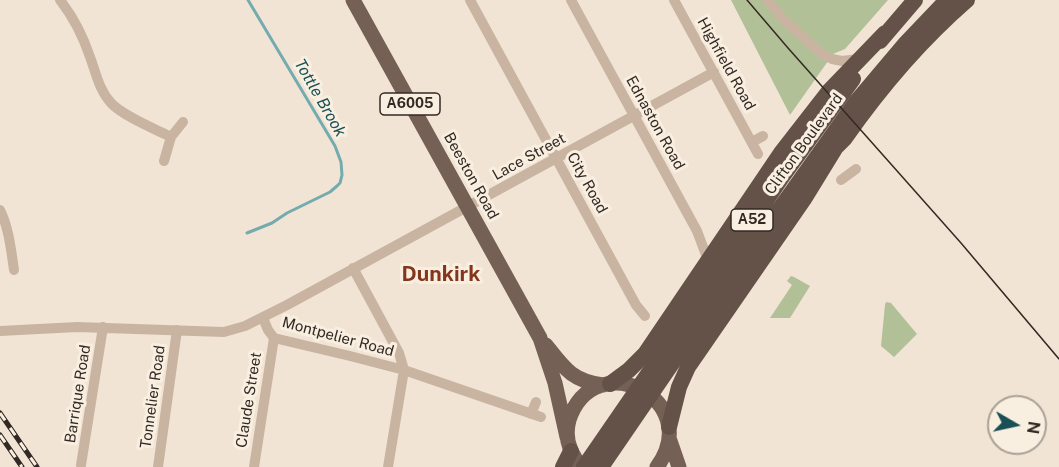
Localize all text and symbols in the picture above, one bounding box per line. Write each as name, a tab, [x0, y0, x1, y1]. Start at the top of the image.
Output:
street label: Highfield Road	[693, 14, 759, 114]
water label: Tottle Brook	[290, 56, 350, 140]
street label: Ednaston Road	[622, 73, 688, 173]
street label: Clifton Boulevard	[761, 90, 847, 198]
road number: A6005	[380, 93, 440, 115]
street label: Beeston Road	[440, 129, 502, 223]
street label: Lace Street	[489, 130, 569, 184]
street label: City Road	[563, 149, 611, 217]
road number: A52	[731, 209, 773, 231]
district label: Dunkirk	[402, 262, 480, 288]
street label: Montpelier Road	[280, 313, 396, 361]
street label: Barrique Road	[61, 344, 95, 444]
street label: Tonnelier Road	[137, 344, 169, 450]
street label: Claude Street	[233, 351, 265, 449]
north arrow	[987, 395, 1047, 455]
text: N	[1023, 420, 1044, 435]

